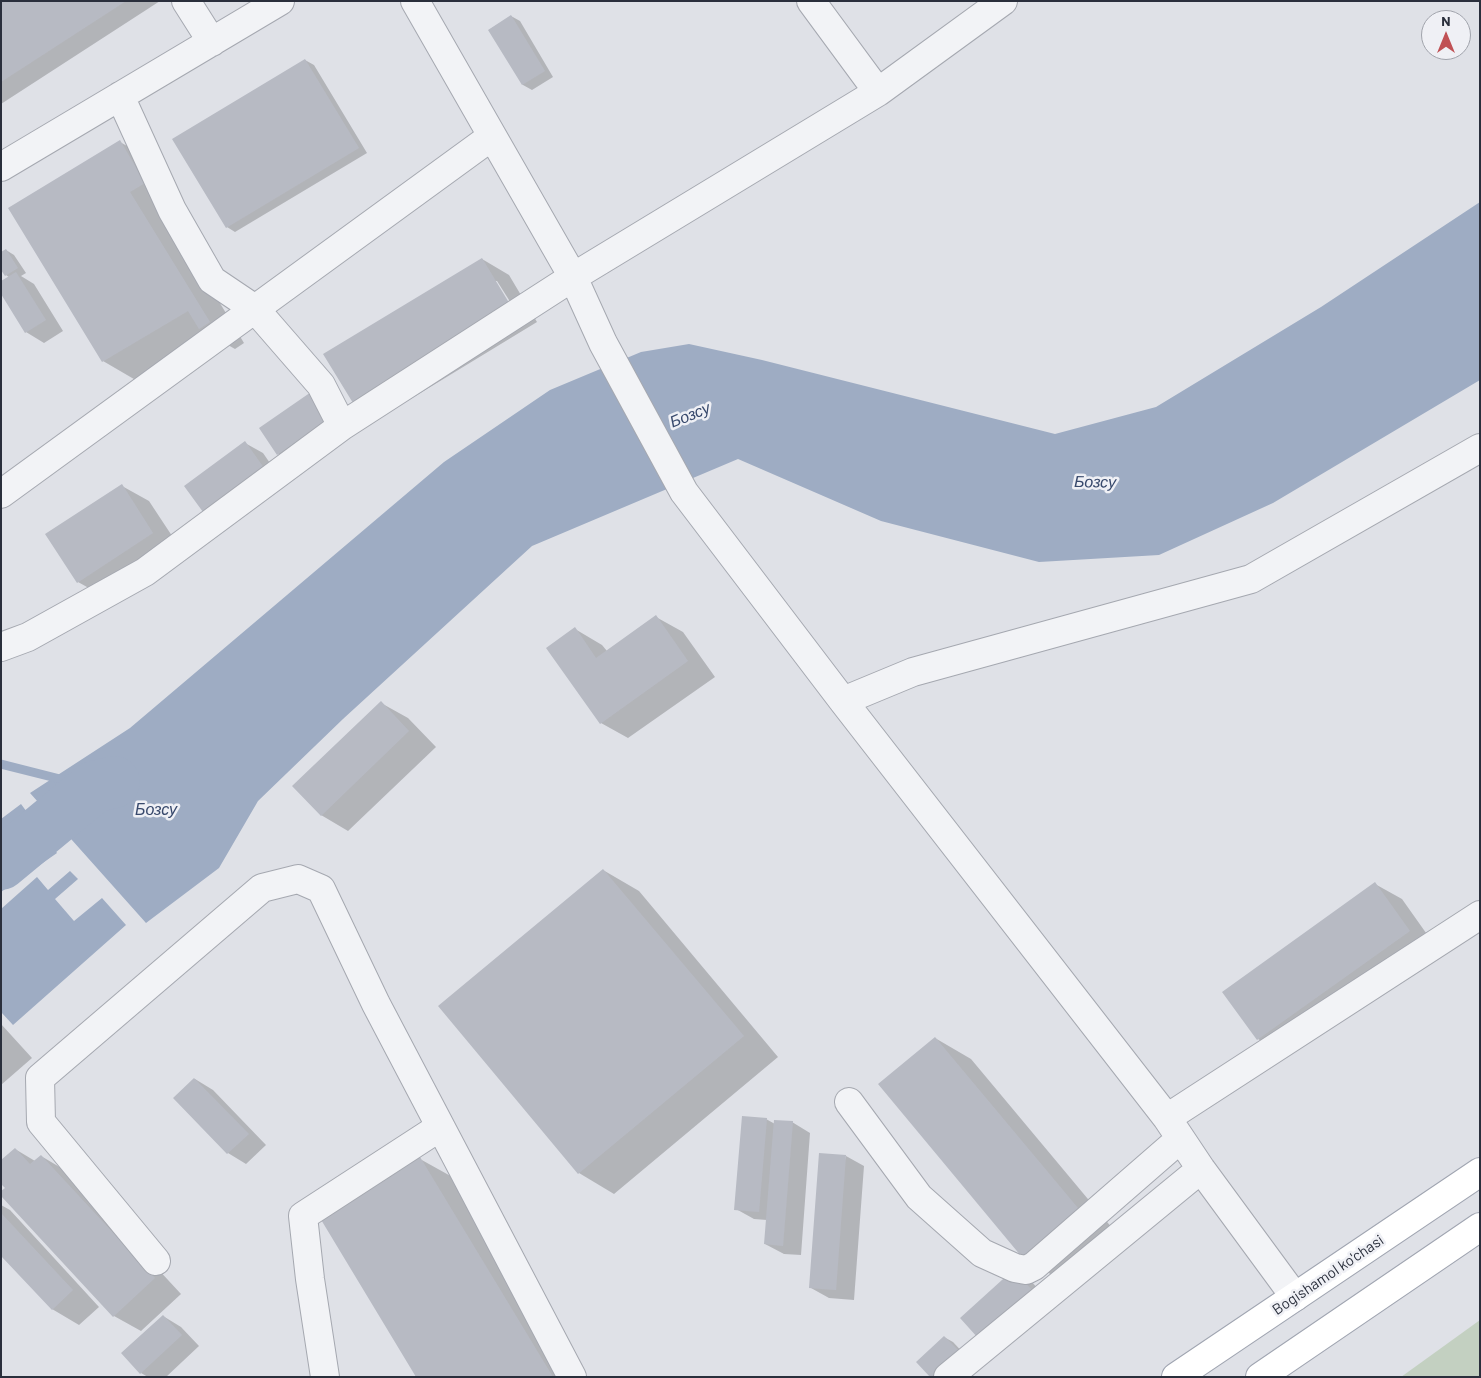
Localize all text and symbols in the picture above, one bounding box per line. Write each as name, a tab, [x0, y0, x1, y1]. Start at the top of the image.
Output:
north arrow	[1421, 10, 1471, 60]
text: N	[1441, 12, 1451, 29]
water label: Бозсу	[667, 398, 713, 432]
water label: Бозсу	[1074, 472, 1116, 492]
water label: Бозсу	[135, 800, 177, 820]
street label: Bogishamol ko'chasi	[1269, 1231, 1387, 1319]

